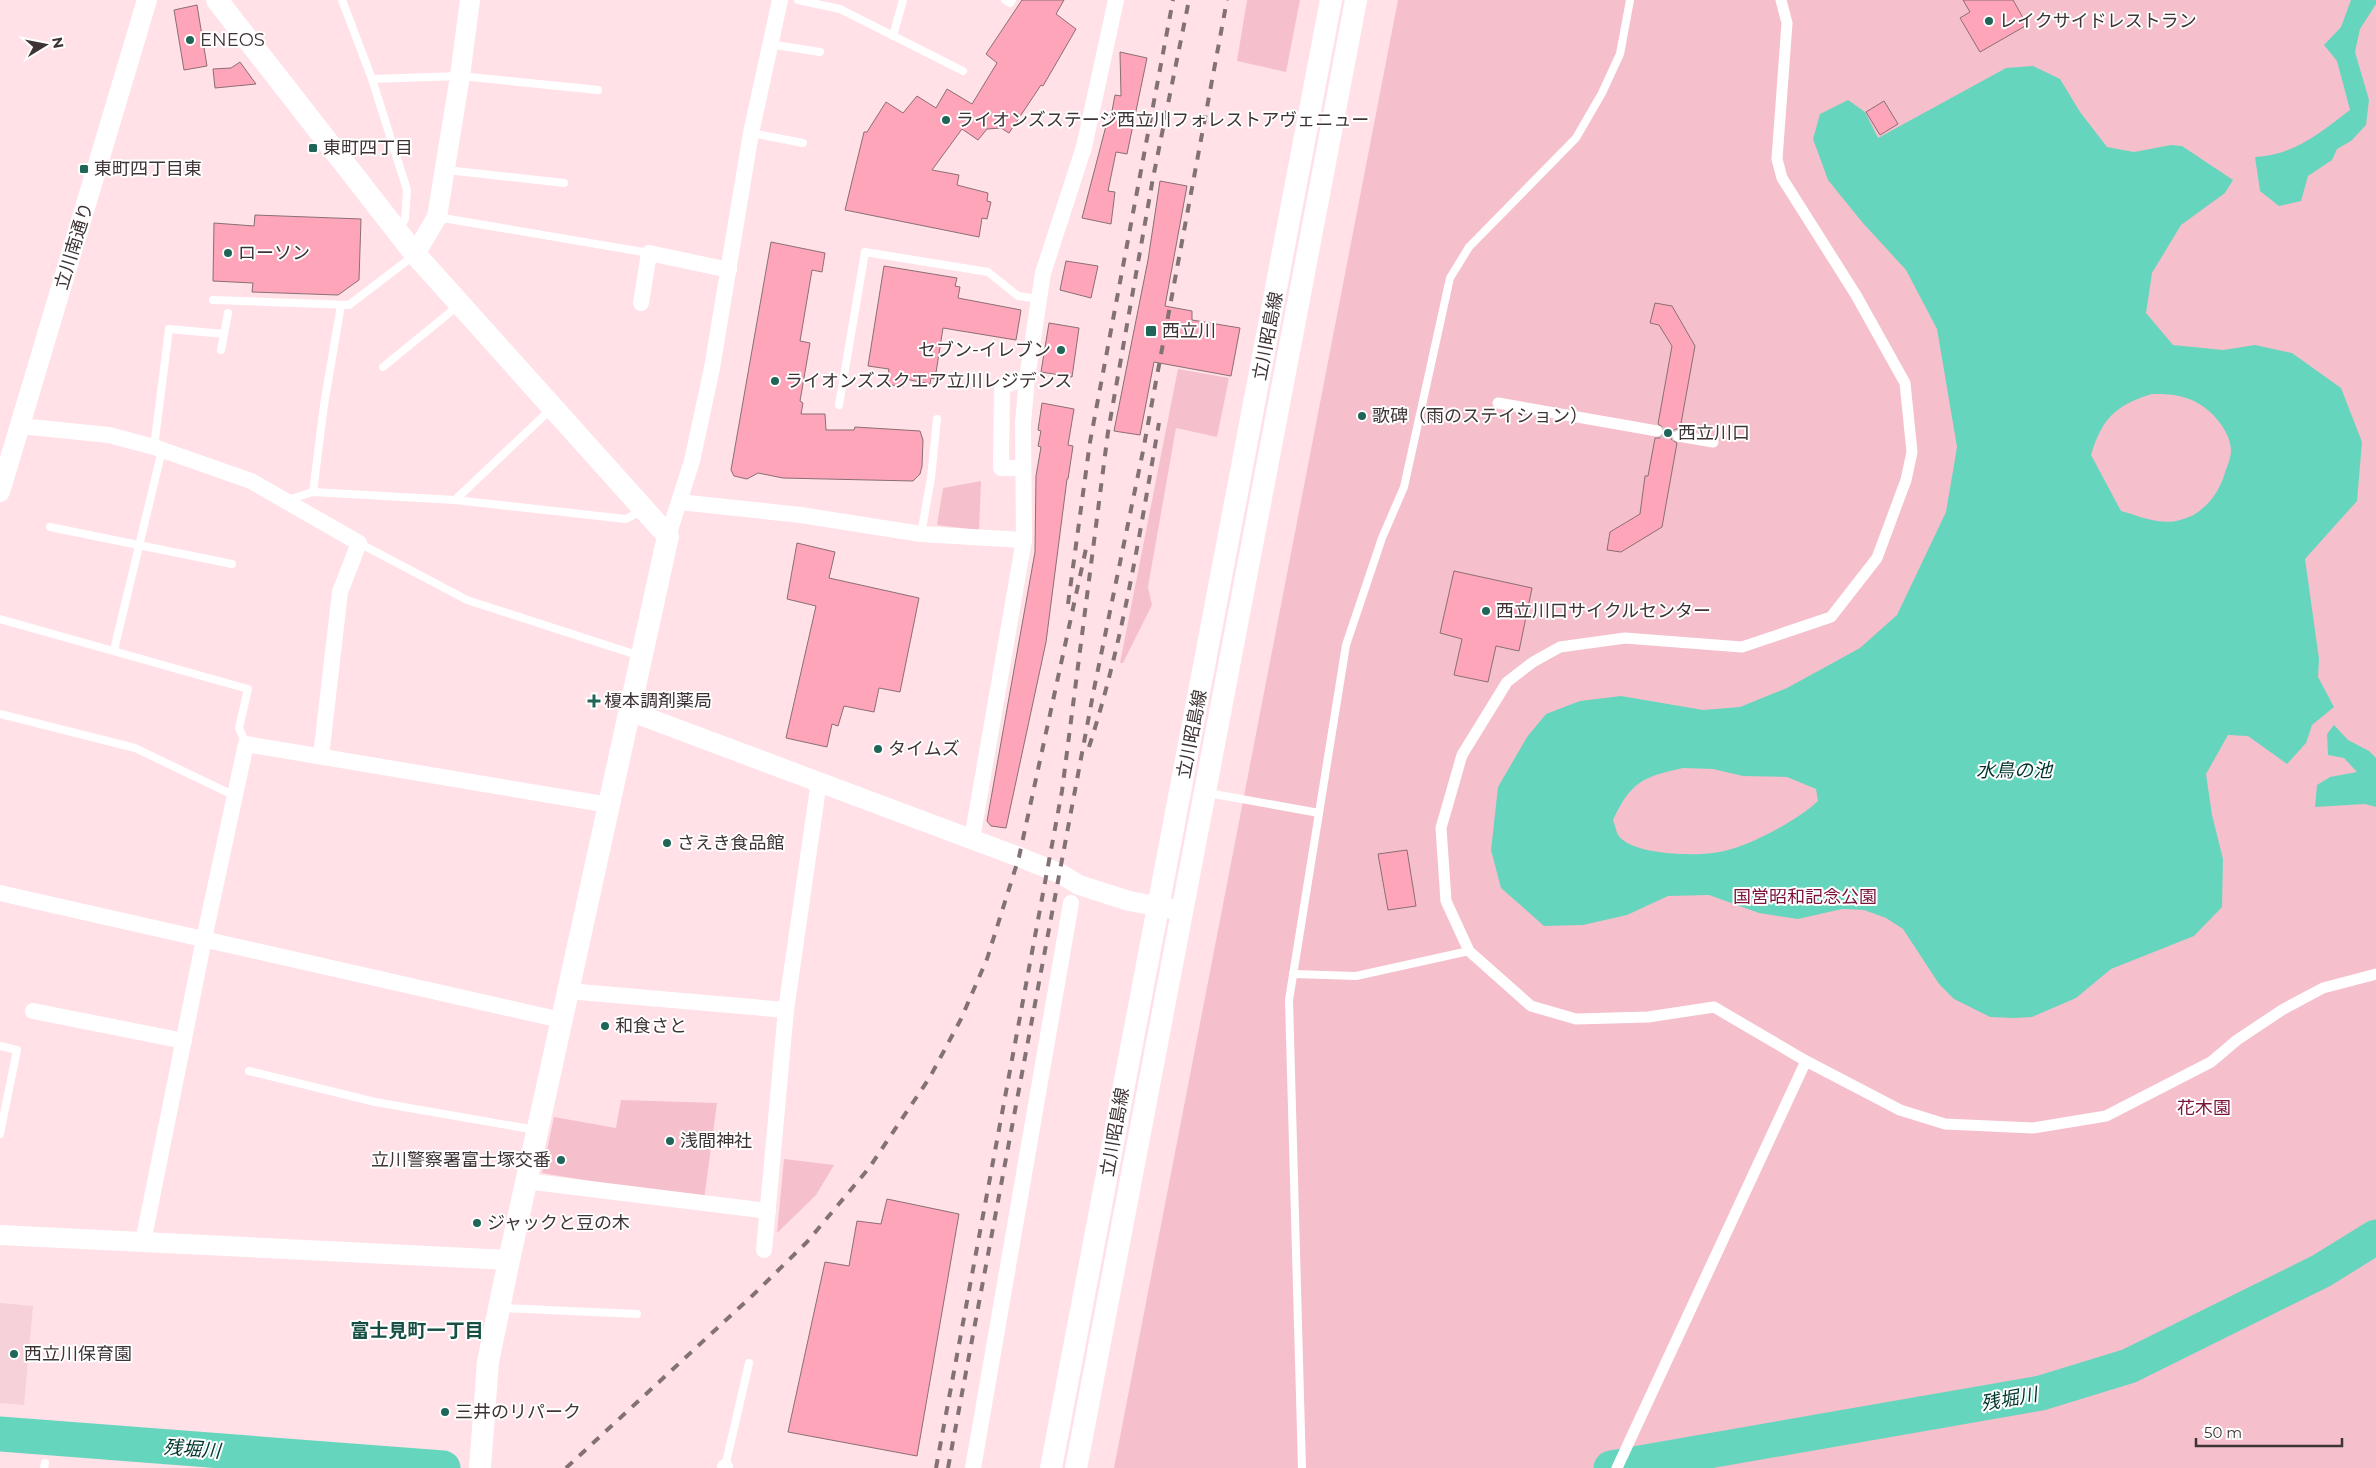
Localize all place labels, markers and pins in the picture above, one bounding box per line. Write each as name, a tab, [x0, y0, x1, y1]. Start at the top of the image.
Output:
place label: レイクサイドレストラン	[1999, 10, 2197, 32]
marker: レイクサイドレストラン	[1983, 15, 1995, 27]
place label: ENEOS	[200, 29, 265, 51]
marker: ENEOS	[184, 34, 196, 46]
place label: ライオンズステージ西立川フォレストアヴェニュー	[956, 109, 1369, 131]
marker: ライオンズステージ西立川フォレストアヴェニュー	[940, 114, 952, 126]
place label: 東町四丁目	[323, 137, 413, 159]
marker: 東町四丁目	[307, 142, 319, 154]
place label: 東町四丁目東	[94, 158, 202, 180]
marker: 東町四丁目東	[78, 163, 90, 175]
place label: ローソン	[238, 242, 310, 264]
marker: ローソン	[222, 247, 234, 259]
place label: 西立川	[1162, 320, 1216, 342]
marker: 西立川	[1144, 324, 1158, 338]
place label: セブン-イレブン	[918, 339, 1051, 361]
marker: セブン-イレブン	[1055, 344, 1067, 356]
place label: ライオンズスクエア立川レジデンス	[785, 370, 1072, 392]
marker: ライオンズスクエア立川レジデンス	[769, 375, 781, 387]
place label: 歌碑（雨のステイション）	[1372, 405, 1588, 427]
marker: 歌碑（雨のステイション）	[1356, 410, 1368, 422]
place label: 西立川口	[1678, 422, 1750, 444]
marker: 西立川口	[1662, 427, 1674, 439]
place label: 西立川口サイクルセンター	[1496, 600, 1711, 622]
marker: 西立川口サイクルセンター	[1480, 605, 1492, 617]
place label: 榎本調剤薬局	[604, 690, 712, 712]
marker: 榎本調剤薬局	[588, 695, 600, 707]
place label: タイムズ	[888, 738, 960, 760]
marker: タイムズ	[872, 743, 884, 755]
place label: さえき食品館	[677, 832, 784, 854]
marker: さえき食品館	[661, 837, 673, 849]
place label: 和食さと	[615, 1015, 687, 1037]
marker: 和食さと	[599, 1020, 611, 1032]
place label: 浅間神社	[680, 1130, 752, 1152]
marker: 浅間神社	[664, 1135, 676, 1147]
place label: 立川警察署富士塚交番	[371, 1149, 551, 1171]
marker: 立川警察署富士塚交番	[555, 1154, 567, 1166]
place label: ジャックと豆の木	[487, 1212, 630, 1234]
marker: ジャックと豆の木	[471, 1217, 483, 1229]
place label: 西立川保育園	[24, 1343, 132, 1365]
marker: 西立川保育園	[8, 1348, 20, 1360]
place label: 三井のリパーク	[455, 1401, 581, 1423]
marker: 三井のリパーク	[439, 1406, 451, 1418]

